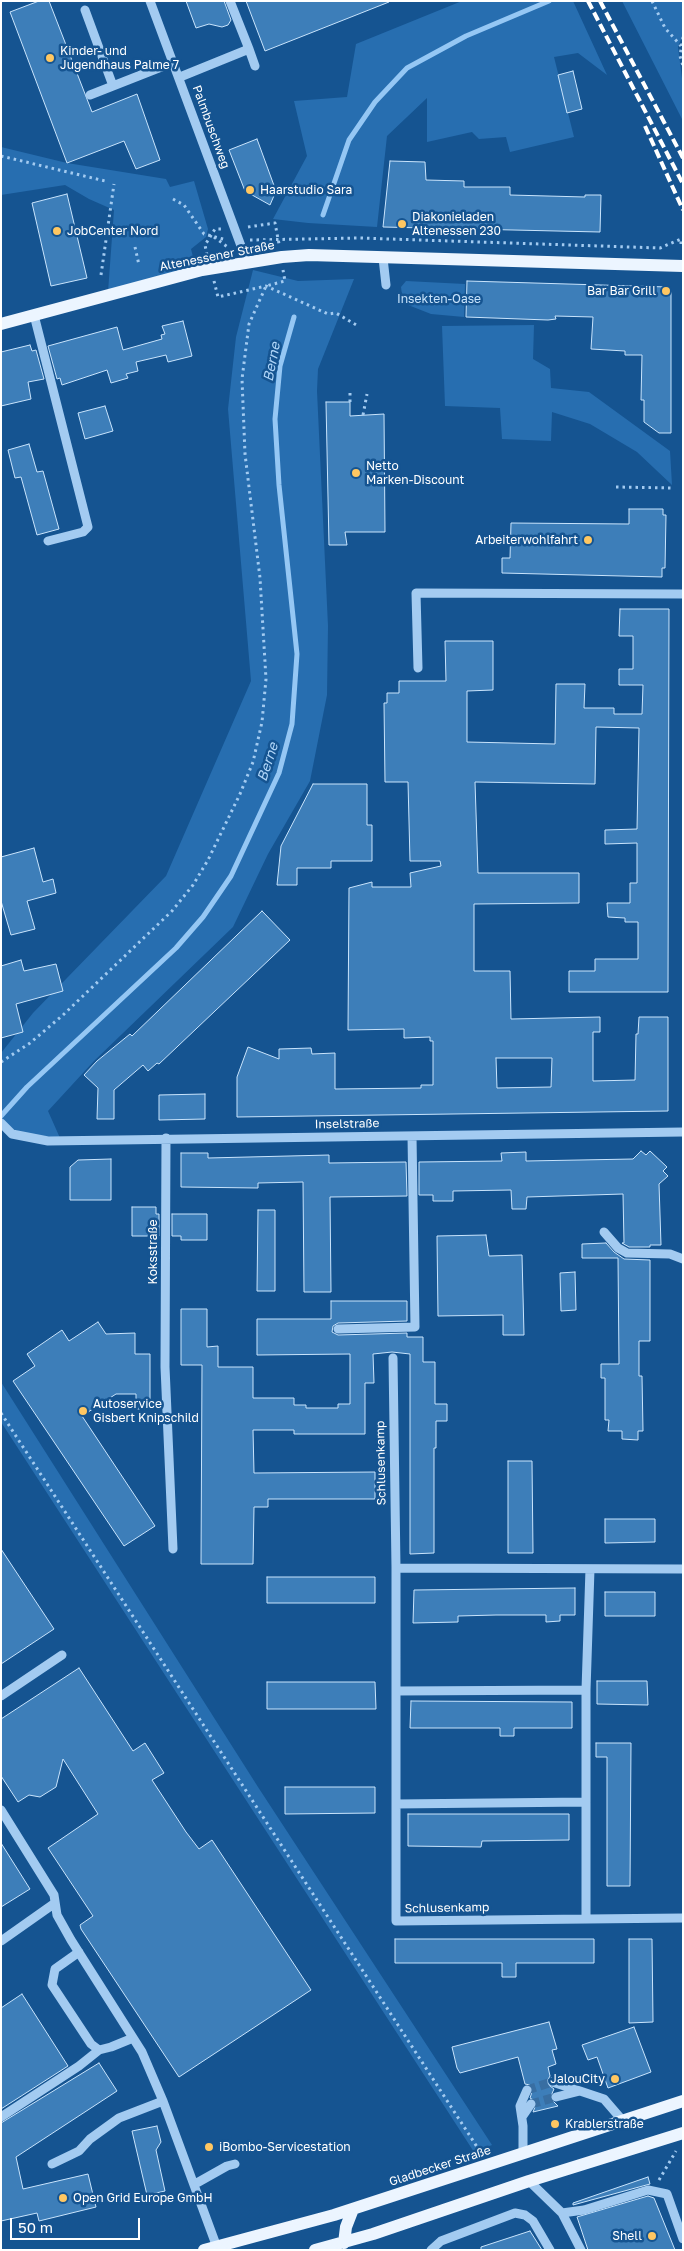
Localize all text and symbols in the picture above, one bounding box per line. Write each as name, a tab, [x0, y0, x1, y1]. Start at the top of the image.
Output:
place label: Kinder- und Jugendhaus Palme 7	[60, 44, 179, 72]
marker: Kinder- und Jugendhaus Palme 7	[44, 52, 56, 64]
street label: Palmbuschweg	[189, 83, 233, 171]
place label: Haarstudio Sara	[260, 183, 352, 197]
marker: Haarstudio Sara	[244, 184, 256, 196]
place label: Diakonieladen Altenessen 230	[412, 210, 501, 238]
marker: Diakonieladen Altenessen 230	[396, 218, 408, 230]
place label: JobCenter Nord	[67, 224, 158, 238]
marker: JobCenter Nord	[51, 225, 63, 237]
street label: Altenessener Straße	[158, 238, 276, 274]
place label: Bar Bar Grill	[587, 284, 656, 298]
marker: Bar Bar Grill	[660, 285, 672, 297]
park label: Insekten-Oase	[397, 292, 481, 306]
water label: Berne	[260, 341, 284, 383]
place label: Netto Marken-Discount	[366, 459, 464, 487]
marker: Netto Marken-Discount	[350, 467, 362, 479]
place label: Arbeiterwohlfahrt	[475, 533, 578, 547]
marker: Arbeiterwohlfahrt	[582, 534, 594, 546]
water label: Berne	[254, 741, 282, 783]
street label: Inselstraße	[315, 1116, 379, 1132]
street label: Koksstraße	[146, 1220, 160, 1284]
place label: Autoservice Gisbert Knipschild	[93, 1397, 199, 1425]
marker: Autoservice Gisbert Knipschild	[77, 1405, 89, 1417]
street label: Schlusenkamp	[373, 1420, 389, 1506]
street label: Schlusenkamp	[404, 1900, 490, 1916]
place label: JalouCity	[550, 2072, 605, 2086]
marker: JalouCity	[609, 2073, 621, 2085]
place label: Krablerstraße	[565, 2117, 644, 2131]
marker: Krablerstraße	[549, 2118, 561, 2130]
place label: iBombo-Servicestation	[219, 2140, 351, 2154]
marker: iBombo-Servicestation	[203, 2141, 215, 2153]
street label: Gladbecker Straße	[387, 2143, 493, 2189]
place label: Open Grid Europe GmbH	[73, 2191, 213, 2205]
marker: Open Grid Europe GmbH	[57, 2192, 69, 2204]
scale bar	[12, 2208, 142, 2240]
text: 50 m	[18, 2218, 53, 2236]
place label: Shell	[612, 2229, 642, 2243]
marker: Shell	[646, 2230, 658, 2242]

